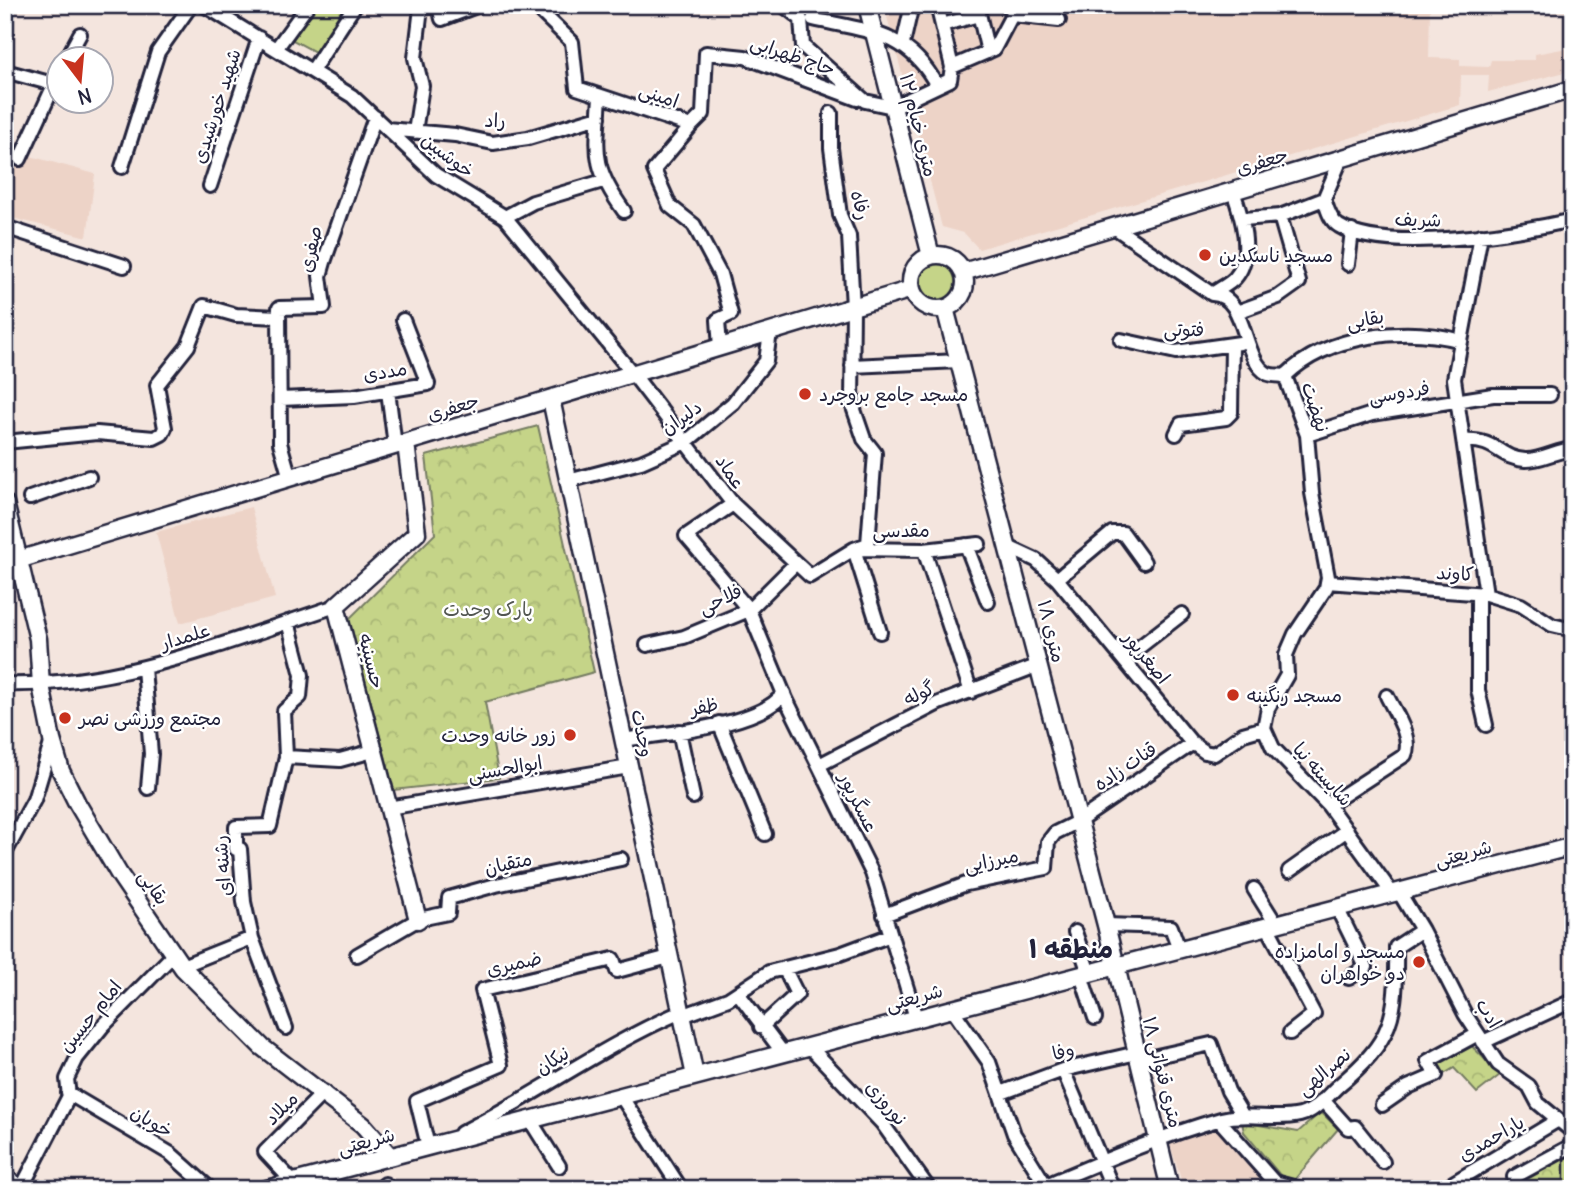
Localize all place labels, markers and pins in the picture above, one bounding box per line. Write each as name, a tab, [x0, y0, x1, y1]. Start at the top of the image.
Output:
place label: مسجد ناسکدین	[1219, 243, 1333, 267]
marker: مسجد ناسکدین	[1197, 247, 1213, 263]
place label: مسجد جامع بروجرد	[819, 382, 968, 408]
marker: مسجد جامع بروجرد	[797, 386, 813, 402]
place label: مسجد رنگینه	[1247, 683, 1342, 707]
marker: مسجد رنگینه	[1225, 687, 1241, 703]
place label: مجتمع ورزشی نصر	[77, 706, 221, 732]
marker: مجتمع ورزشی نصر	[57, 710, 73, 726]
place label: زور خانه وحدت	[441, 723, 556, 747]
marker: زور خانه وحدت	[562, 727, 578, 743]
place label: مسجد و امامزاده دو خواهران	[1275, 939, 1405, 986]
marker: مسجد و امامزاده دو خواهران	[1411, 954, 1427, 970]

